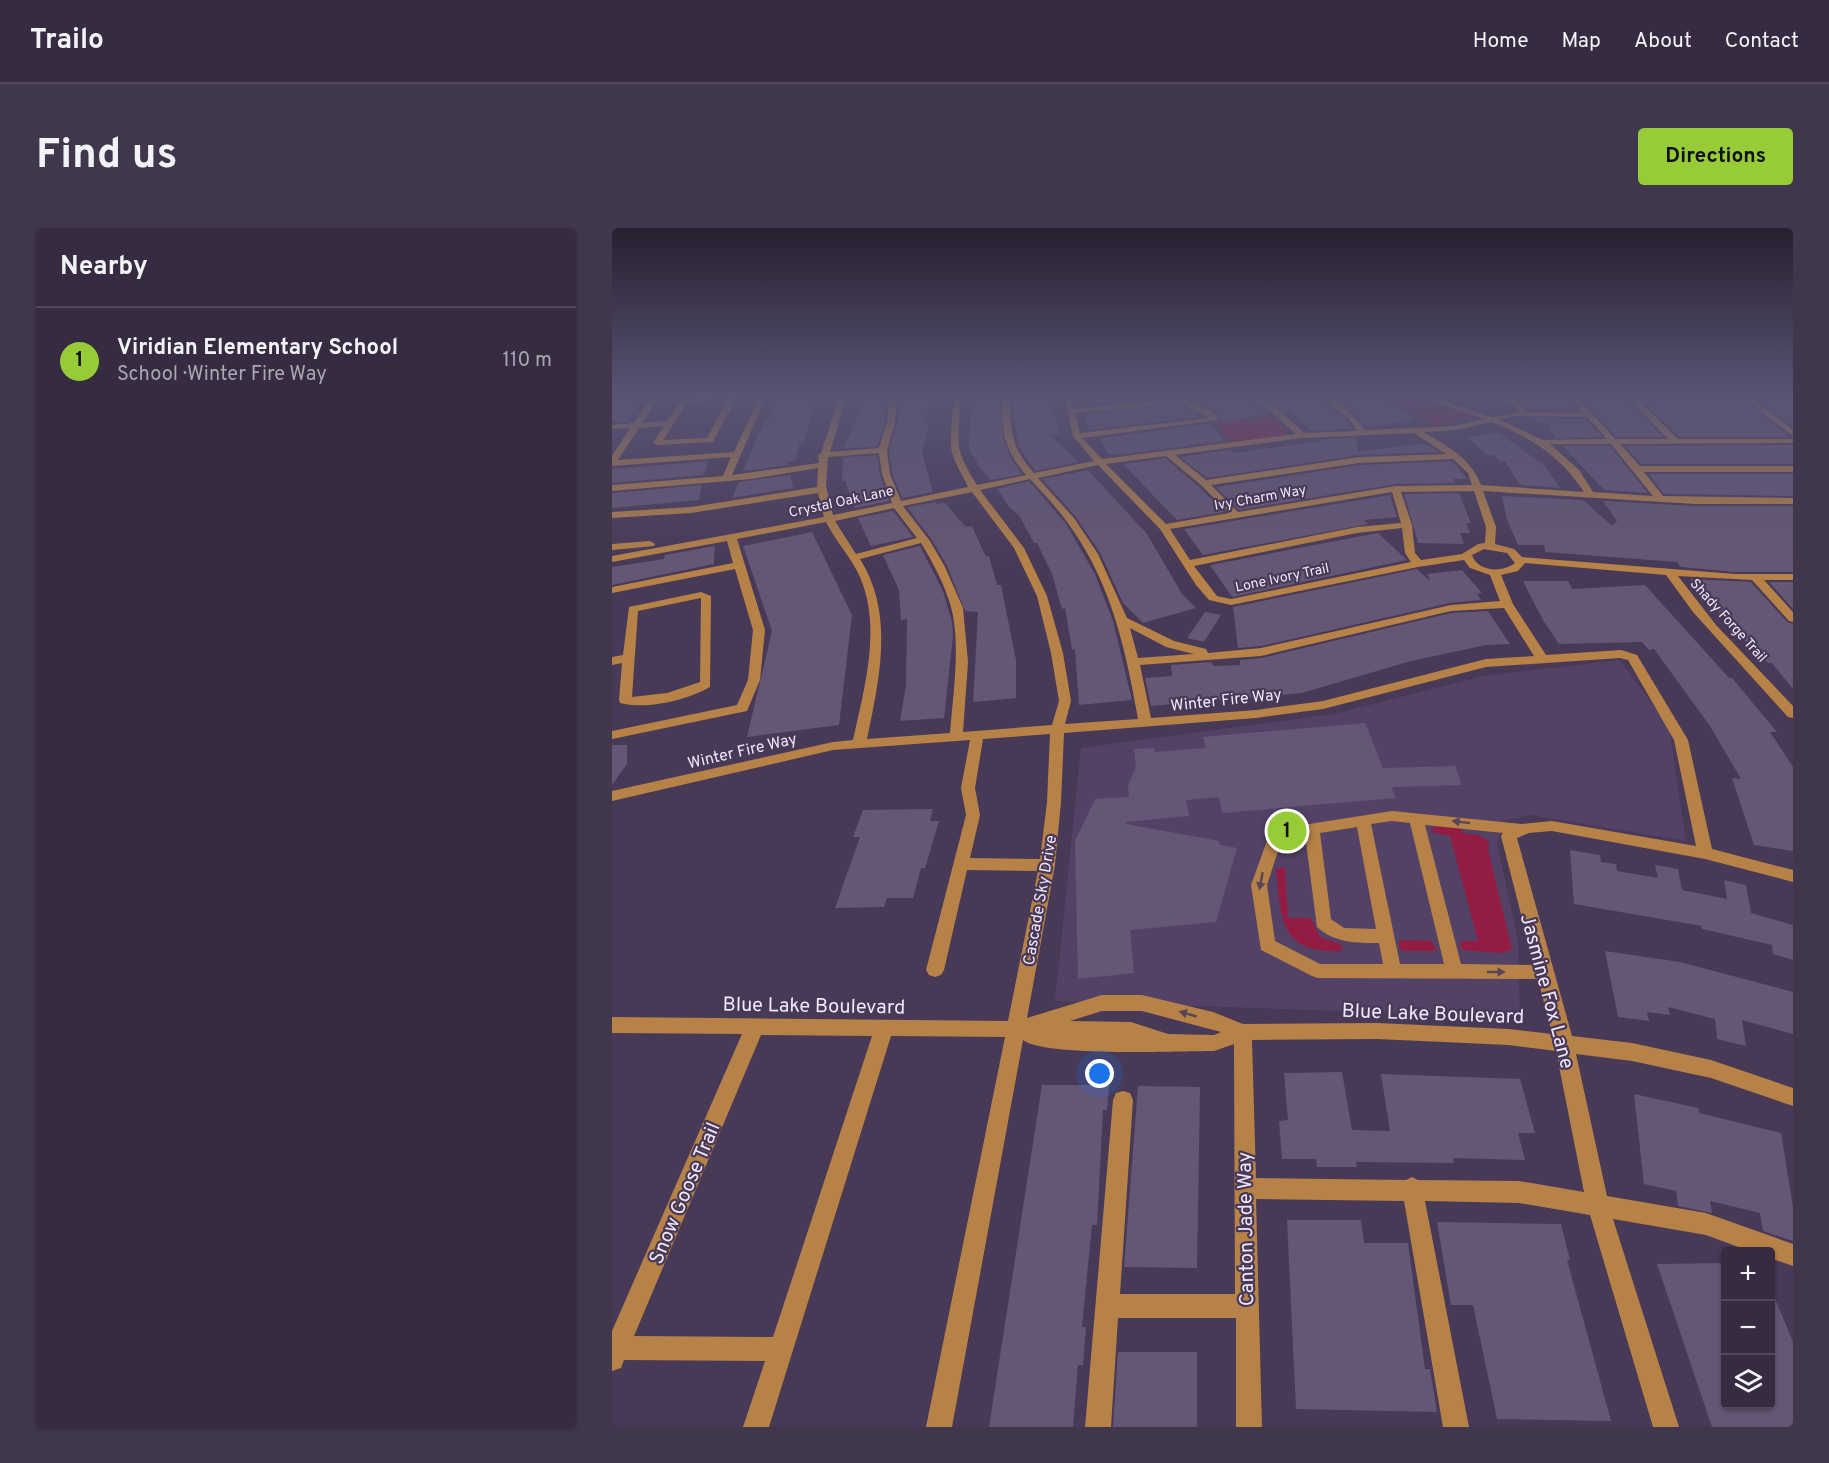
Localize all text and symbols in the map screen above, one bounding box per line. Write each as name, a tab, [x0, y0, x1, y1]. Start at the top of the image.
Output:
text: Trailo	[30, 23, 104, 59]
text: Home	[1473, 28, 1529, 55]
text: Map	[1562, 28, 1601, 55]
text: About	[1634, 28, 1692, 55]
text: Contact	[1725, 28, 1799, 55]
button: Directions	[1638, 128, 1793, 185]
text: Find us	[36, 130, 177, 183]
text: Nearby	[60, 251, 148, 284]
text: Viridian Elementary School	[117, 335, 398, 362]
text: 1	[76, 348, 84, 374]
text: 110 m	[503, 348, 552, 374]
text: School · Winter Fire Way	[117, 362, 327, 388]
street label: Ivy Charm Way	[1213, 482, 1308, 515]
street label: Crystal Oak Lane	[787, 483, 895, 522]
street label: Lone Ivory Trail	[1234, 560, 1331, 597]
street label: Shady Forge Trail	[1686, 576, 1770, 666]
street label: Winter Fire Way	[1170, 685, 1283, 717]
street label: Winter Fire Way	[686, 730, 799, 774]
pin: 1	[1268, 808, 1306, 854]
one-way arrow	[1452, 818, 1471, 827]
street label: Cascade Sky Drive	[1020, 834, 1062, 967]
one-way arrow	[1256, 872, 1265, 891]
street label: Jasmine Fox Lane	[1513, 911, 1579, 1072]
one-way arrow	[1486, 967, 1505, 976]
street label: Blue Lake Boulevard	[722, 992, 905, 1022]
street label: Blue Lake Boulevard	[1341, 999, 1525, 1031]
one-way arrow	[1179, 1009, 1197, 1018]
your location	[1085, 1059, 1114, 1088]
street label: Snow Goose Trail	[644, 1119, 727, 1269]
street label: Canton Jade Way	[1233, 1152, 1261, 1306]
map controls	[1721, 1247, 1775, 1409]
button: +	[1721, 1247, 1775, 1301]
button: −	[1721, 1301, 1775, 1355]
button: layers	[1721, 1355, 1775, 1409]

